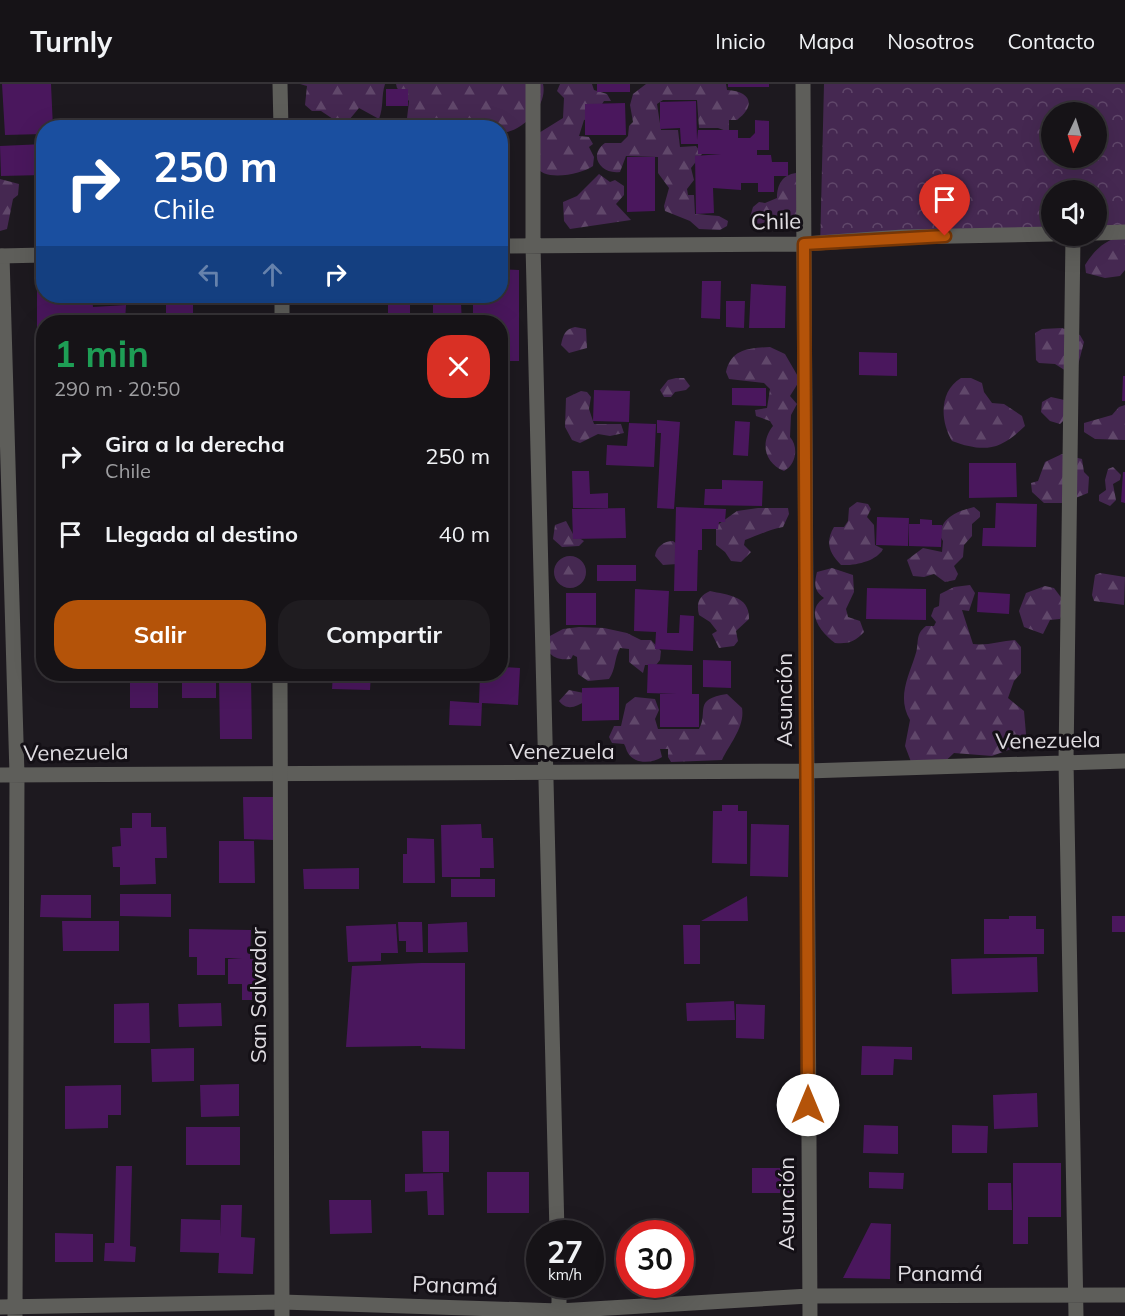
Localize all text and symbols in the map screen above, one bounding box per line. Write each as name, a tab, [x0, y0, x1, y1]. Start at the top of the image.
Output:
text: Turnly	[30, 24, 112, 59]
text: Inicio	[715, 28, 765, 54]
text: Mapa	[798, 28, 854, 54]
text: Nosotros	[887, 28, 974, 54]
text: Contacto	[1007, 28, 1095, 54]
north arrow	[1041, 102, 1107, 168]
map controls	[1041, 102, 1107, 246]
text: 250 m	[153, 140, 278, 193]
icon: right	[54, 144, 132, 222]
pin	[919, 174, 970, 236]
button: sound	[1041, 180, 1107, 246]
icon: arrive	[928, 183, 961, 216]
text: Chile	[153, 192, 215, 226]
street label: Chile	[751, 207, 801, 235]
icon: left	[193, 258, 226, 291]
icon: ahead	[256, 258, 289, 291]
icon: right	[319, 258, 352, 291]
text: 1 min	[54, 331, 149, 376]
button: close	[427, 335, 490, 398]
text: 290 m · 20:50	[54, 376, 180, 401]
text: Gira a la derecha	[105, 430, 285, 458]
icon: right	[54, 440, 87, 473]
text: 250 m	[425, 442, 490, 470]
text: Chile	[105, 458, 151, 483]
icon: arrive	[54, 518, 87, 551]
text: Llegada al destino	[105, 520, 298, 548]
text: 40 m	[439, 520, 490, 548]
button: Salir	[54, 600, 266, 669]
button: Compartir	[278, 600, 490, 669]
street label: Asunción	[770, 653, 798, 747]
street label: Venezuela	[995, 725, 1101, 755]
street label: Venezuela	[23, 737, 129, 767]
street label: Venezuela	[509, 737, 615, 765]
street label: San Salvador	[244, 927, 272, 1063]
position arrow	[776, 1073, 840, 1137]
street label: Asunción	[772, 1157, 800, 1251]
speed limit sign: 30	[616, 1220, 694, 1298]
text: 27	[547, 1233, 583, 1271]
street label: Panamá	[897, 1259, 983, 1287]
text: km/h	[548, 1265, 582, 1284]
street label: Panamá	[412, 1270, 498, 1300]

